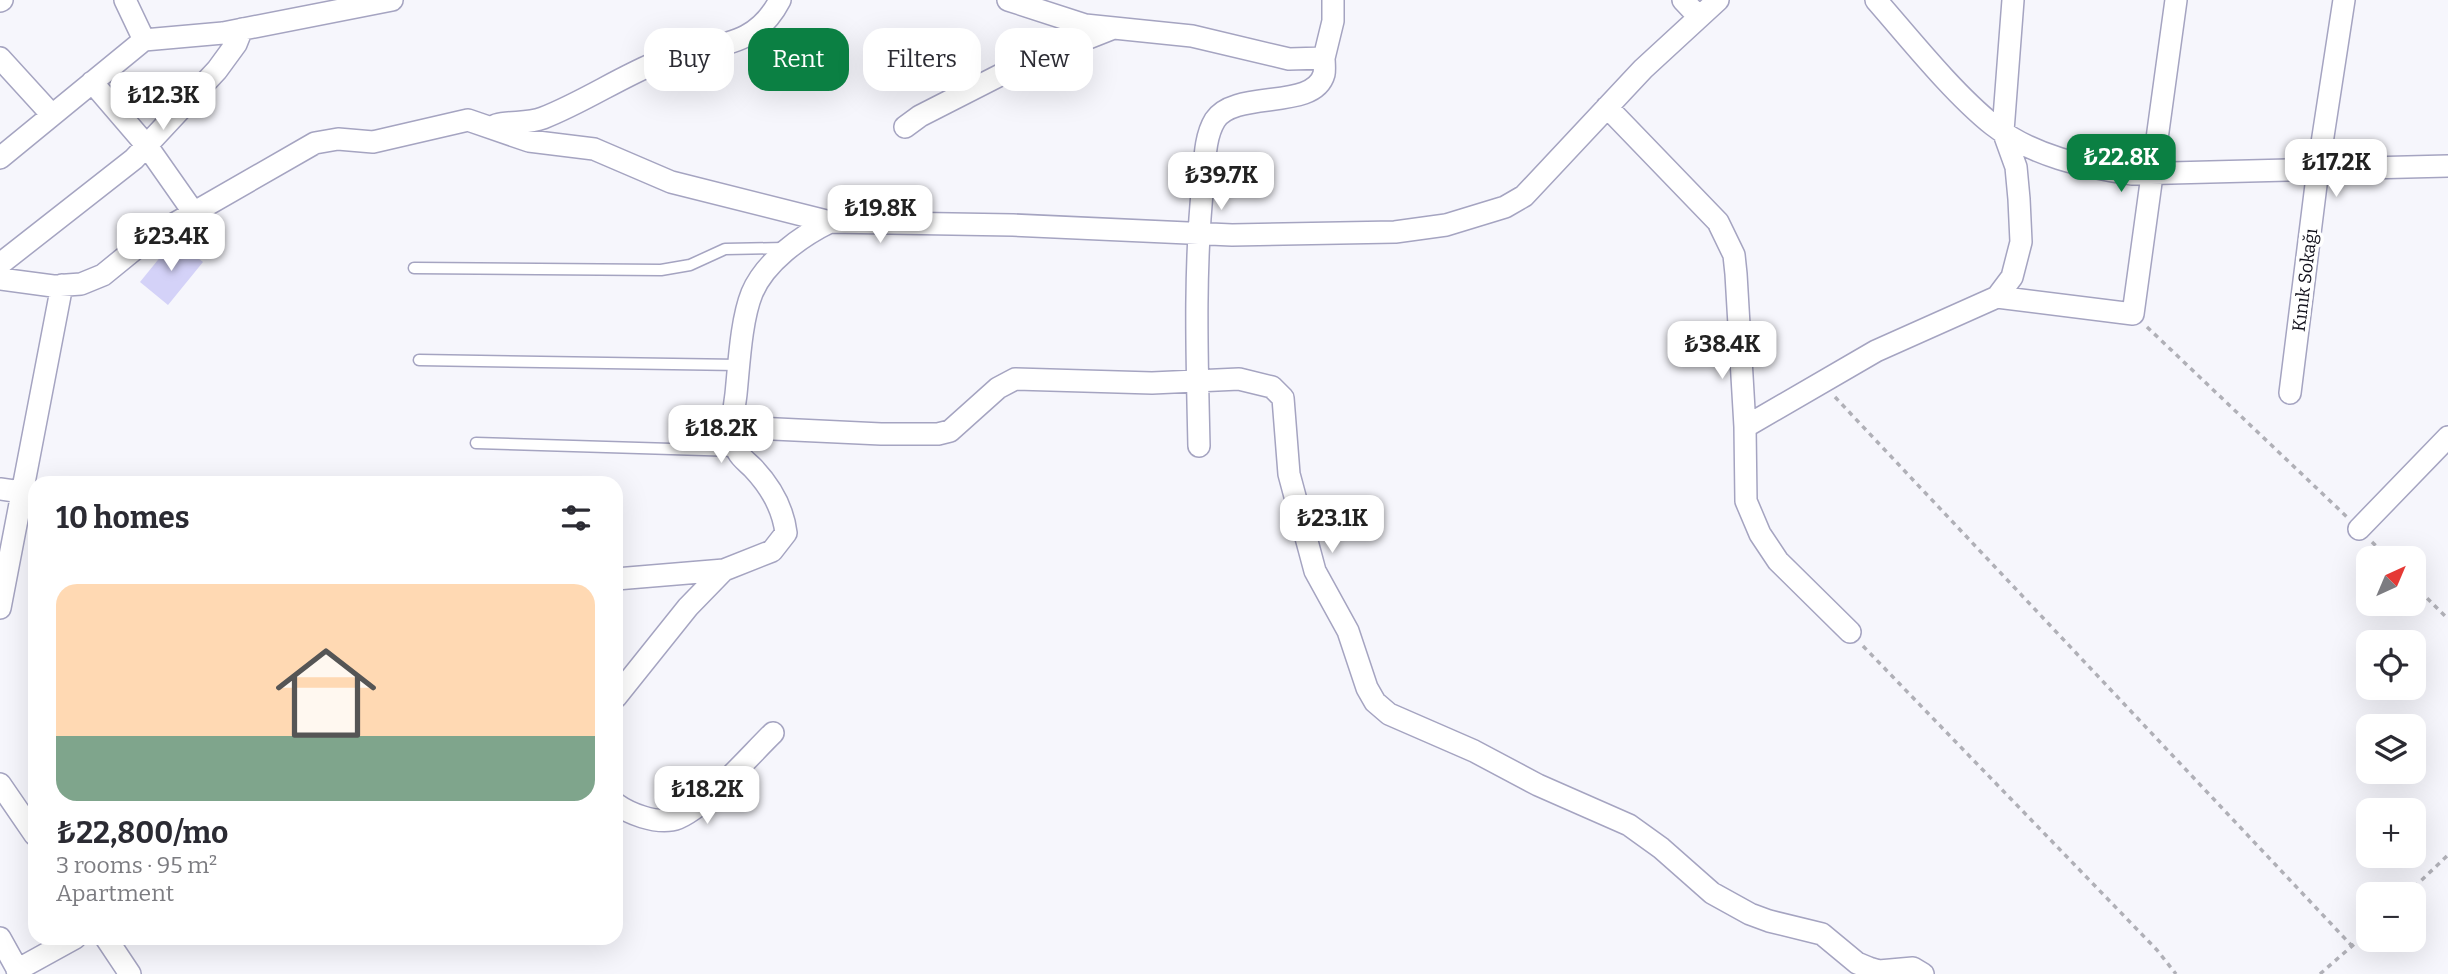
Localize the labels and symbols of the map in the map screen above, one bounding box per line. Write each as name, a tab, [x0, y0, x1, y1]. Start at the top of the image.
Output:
pin: ₺12.3K	[106, 72, 220, 132]
pin: ₺22.8K	[2064, 134, 2178, 194]
pin: ₺17.2K	[2279, 140, 2393, 199]
pin: ₺39.7K	[1164, 152, 1278, 212]
pin: ₺19.8K	[823, 186, 937, 245]
pin: ₺23.4K	[114, 214, 228, 273]
street label: Kınık Sokağı	[2288, 227, 2322, 333]
pin: ₺38.4K	[1665, 322, 1779, 381]
pin: ₺18.2K	[664, 406, 778, 465]
pin: ₺23.1K	[1275, 496, 1389, 555]
north arrow	[2356, 546, 2426, 616]
pin: ₺18.2K	[650, 766, 764, 826]

